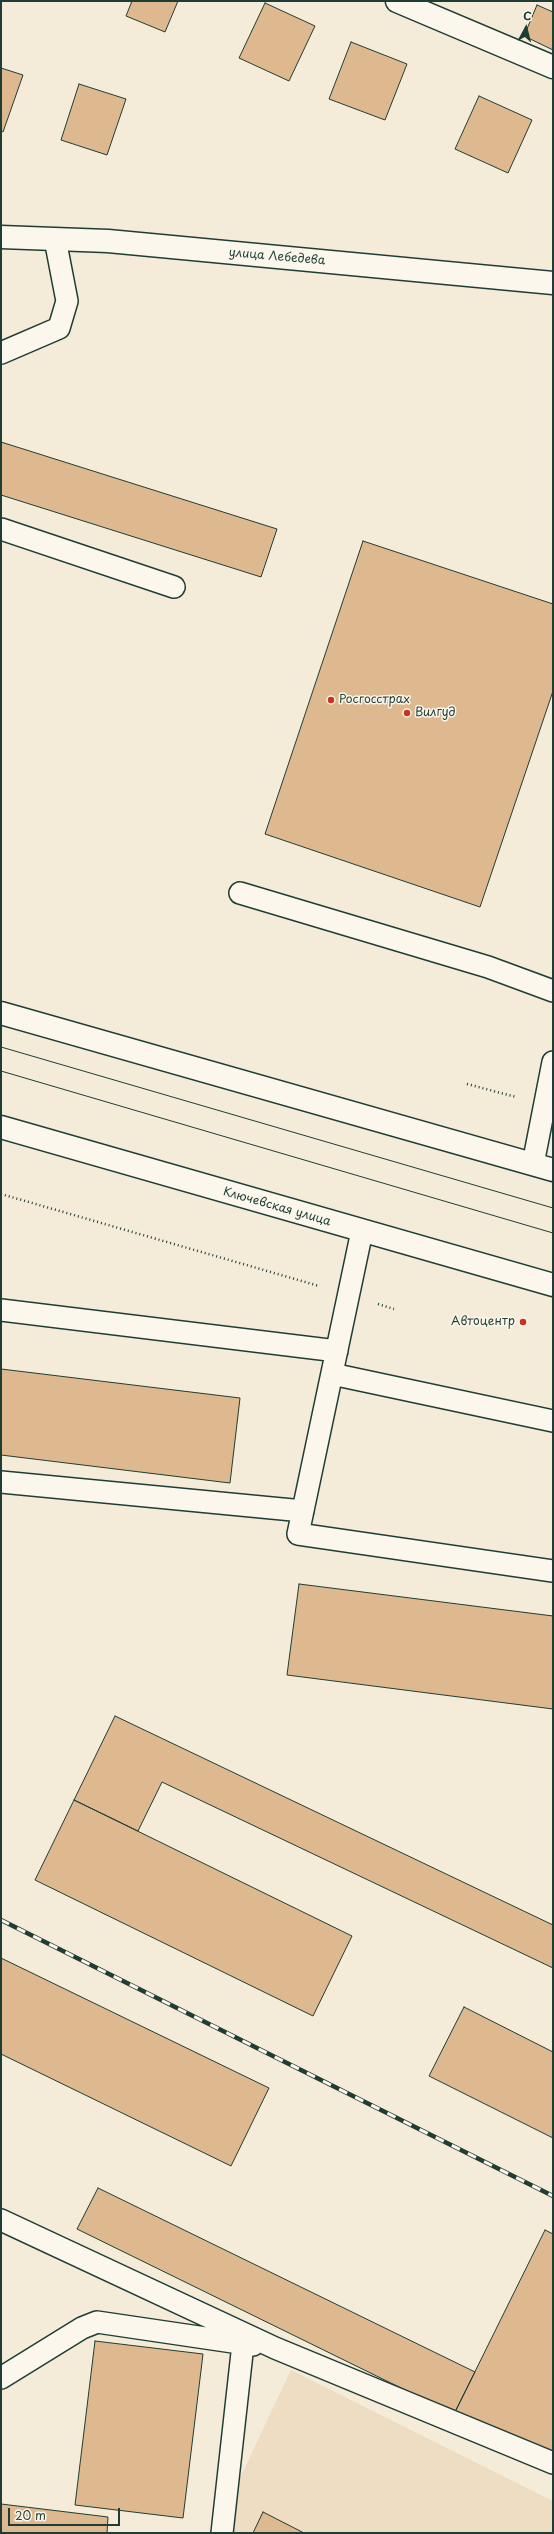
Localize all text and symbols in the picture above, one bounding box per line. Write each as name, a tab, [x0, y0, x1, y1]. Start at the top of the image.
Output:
text: С	[522, 7, 533, 25]
north arrow	[506, 8, 546, 48]
street label: улица Лебедева	[228, 246, 326, 268]
place label: Росгосстрах	[339, 693, 410, 707]
marker: Росгосстрах	[326, 695, 336, 705]
place label: Вилгуд	[415, 706, 456, 720]
marker: Вилгуд	[402, 708, 412, 718]
street label: Ключевская улица	[221, 1185, 333, 1229]
place label: Автоцентр	[451, 1315, 515, 1329]
marker: Автоцентр	[518, 1317, 528, 1327]
scale bar	[10, 2500, 122, 2526]
text: 20 m	[15, 2506, 46, 2524]

